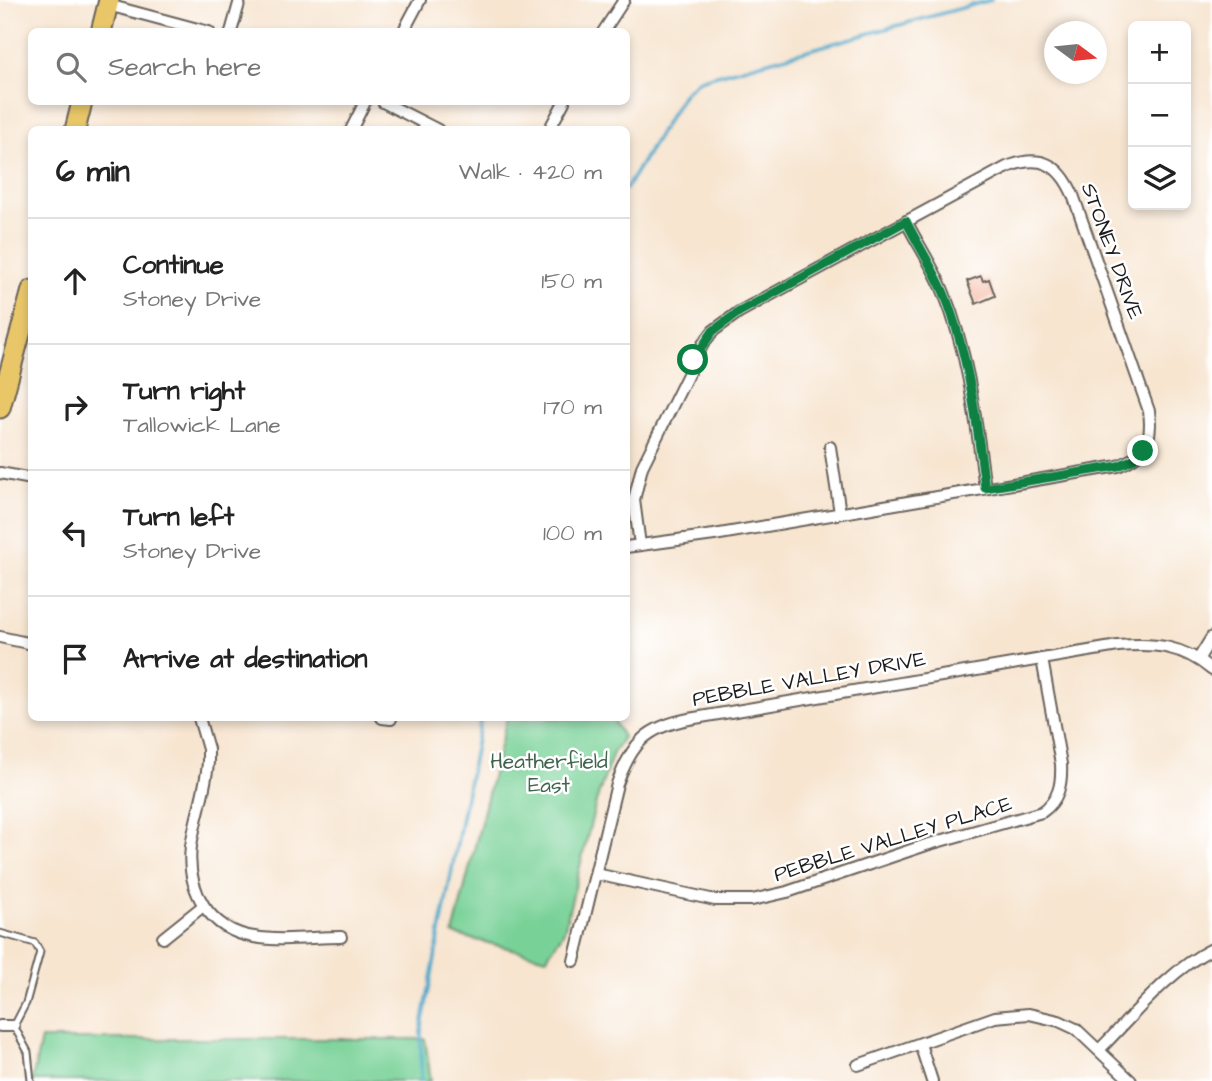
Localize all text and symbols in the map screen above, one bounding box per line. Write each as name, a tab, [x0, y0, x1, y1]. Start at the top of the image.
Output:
north arrow	[1044, 21, 1107, 84]
map controls	[1128, 21, 1191, 210]
button: +	[1128, 21, 1191, 84]
search box	[28, 28, 630, 105]
icon: search	[52, 48, 90, 86]
text: Search here	[108, 49, 261, 85]
button: −	[1128, 84, 1191, 147]
button: layers	[1128, 147, 1191, 210]
text: 6 min	[56, 151, 130, 193]
text: Walk · 420 m	[459, 156, 602, 188]
street label: STONEY DRIVE	[1074, 179, 1150, 324]
text: Continue	[123, 247, 224, 283]
icon: ahead	[56, 262, 94, 300]
text: 150 m	[541, 265, 602, 297]
text: Stoney Drive	[123, 283, 261, 315]
route start	[677, 344, 708, 375]
text: Turn right	[123, 373, 245, 409]
icon: right	[56, 388, 94, 426]
text: 170 m	[543, 391, 602, 423]
text: Tallowick Lane	[123, 409, 281, 441]
route end	[1127, 435, 1158, 466]
text: Turn left	[123, 499, 234, 535]
icon: left	[56, 514, 94, 552]
text: 100 m	[543, 517, 602, 549]
text: Stoney Drive	[123, 535, 261, 567]
icon: arrive	[56, 640, 94, 678]
text: Arrive at destination	[123, 641, 368, 677]
street label: PEBBLE VALLEY DRIVE	[690, 644, 928, 714]
park label: Heatherfield East	[490, 747, 608, 800]
street label: PEBBLE VALLEY PLACE	[770, 789, 1016, 889]

